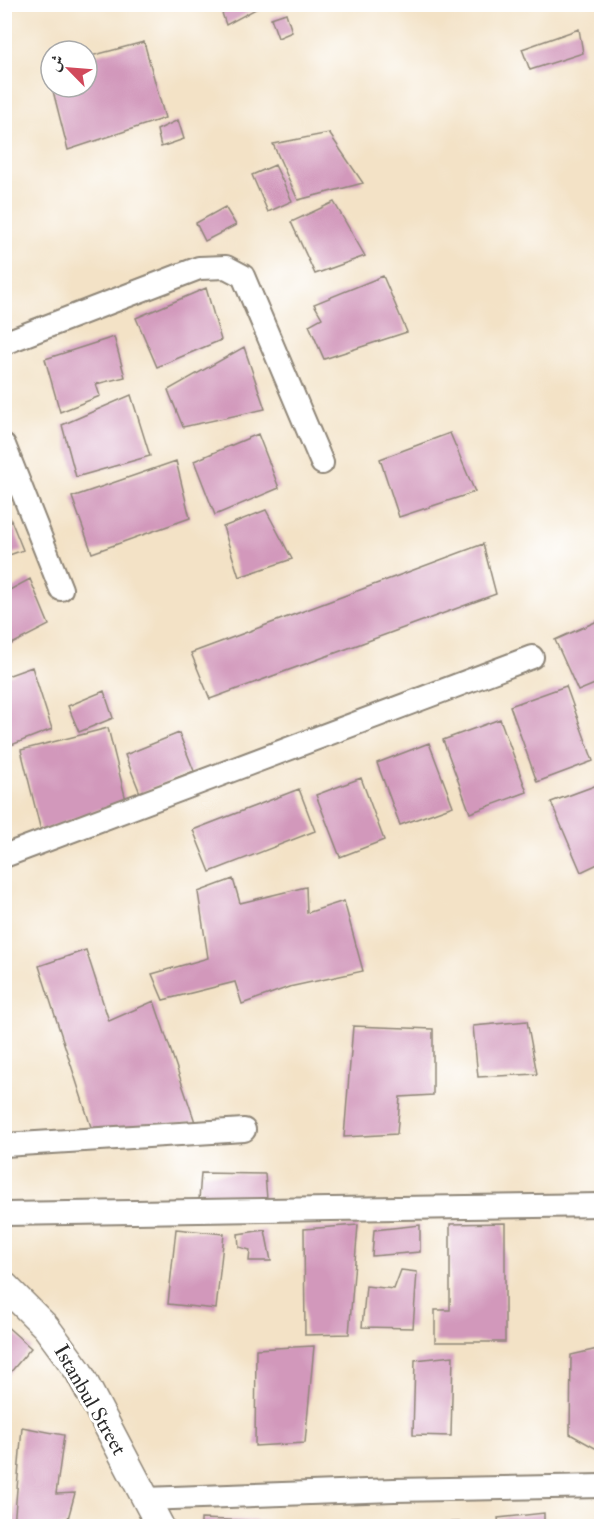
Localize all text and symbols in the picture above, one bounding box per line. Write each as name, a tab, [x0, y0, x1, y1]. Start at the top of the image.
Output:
north arrow	[39, 39, 99, 99]
text: ش	[44, 52, 69, 75]
street label: Istanbul Street	[47, 1340, 133, 1460]

